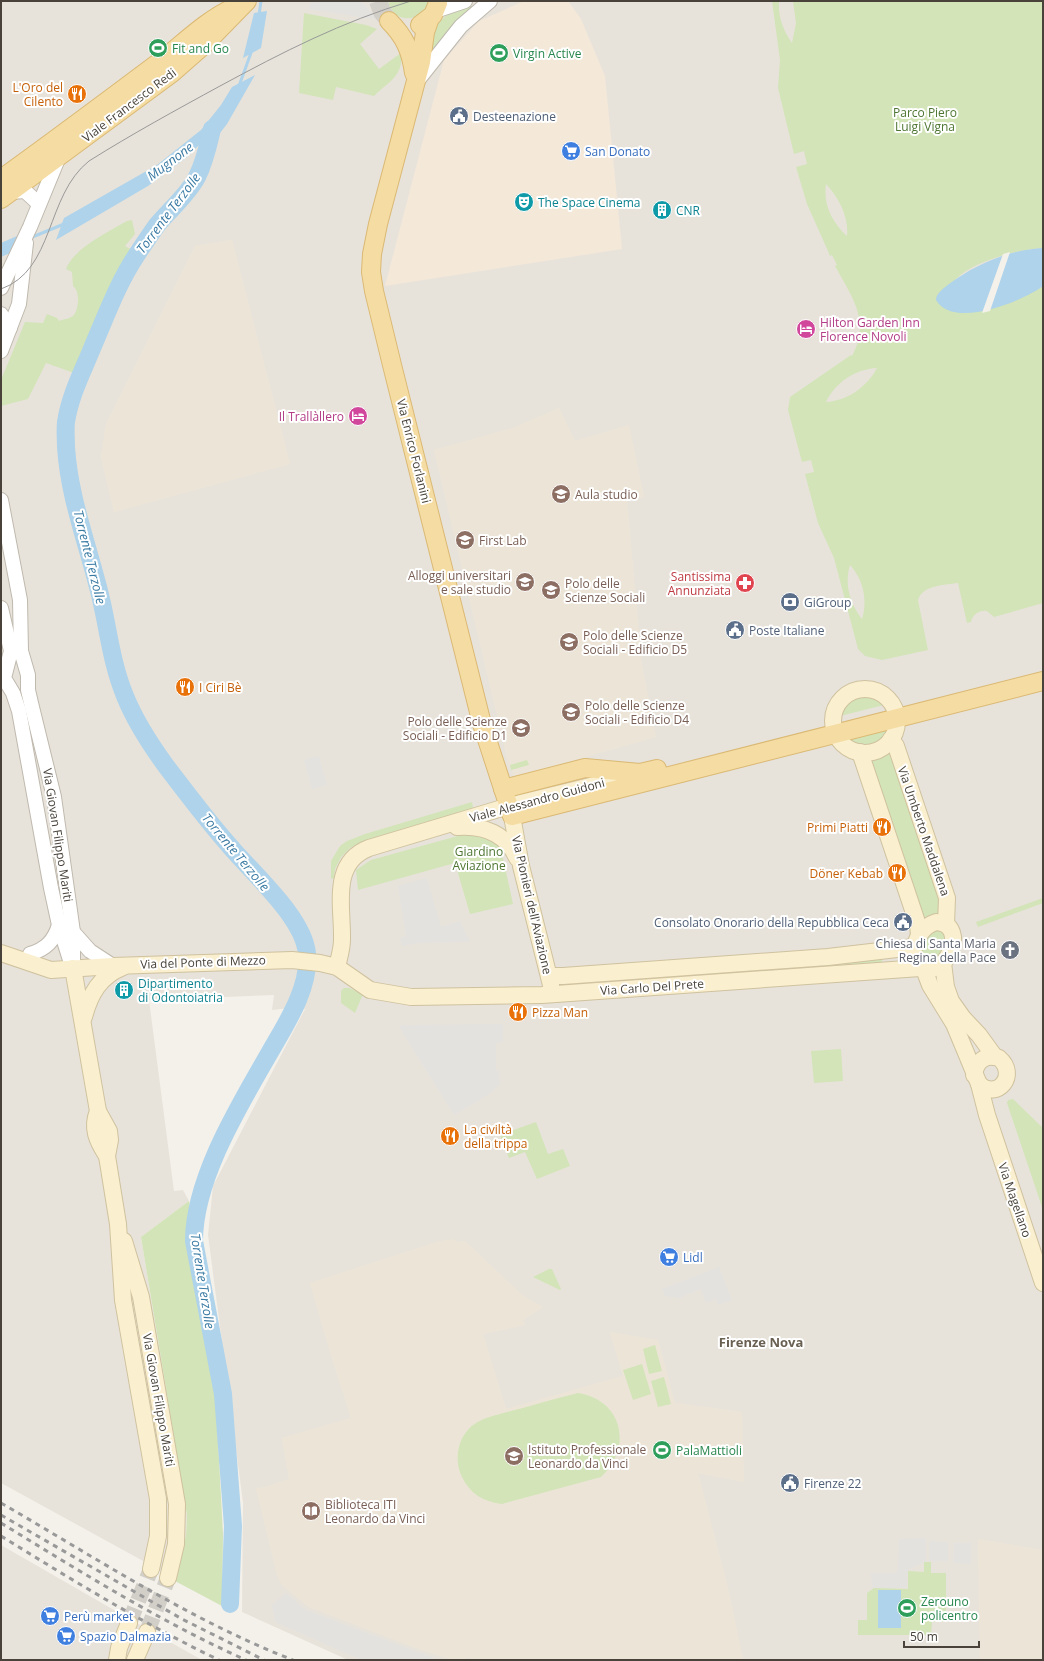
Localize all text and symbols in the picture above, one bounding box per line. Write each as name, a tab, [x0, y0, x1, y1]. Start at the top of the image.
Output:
sports icon: Fit and Go	[147, 37, 169, 59]
place label: Fit and Go	[172, 40, 229, 57]
sports icon: Virgin Active	[488, 42, 510, 64]
place label: Virgin Active	[513, 45, 582, 62]
street label: Viale Francesco Redi	[78, 64, 180, 146]
place label: L'Oro del Cilento	[12, 79, 63, 110]
restaurant icon: L'Oro del Cilento	[66, 83, 88, 105]
park label: Parco Piero Luigi Vigna	[893, 104, 957, 135]
public building icon: Desteenazione	[448, 105, 470, 127]
place label: Desteenazione	[473, 108, 556, 125]
water label: Mugnone	[143, 137, 197, 184]
supermarket icon: San Donato	[560, 140, 582, 162]
place label: San Donato	[585, 143, 650, 160]
water label: Torrente Terzolle	[132, 169, 205, 257]
theatre icon: The Space Cinema	[513, 191, 535, 213]
place label: The Space Cinema	[538, 194, 640, 211]
building icon: CNR	[651, 199, 673, 221]
place label: CNR	[676, 202, 701, 219]
place label: Hilton Garden Inn Florence Novoli	[820, 314, 920, 345]
hotel icon: Hilton Garden Inn Florence Novoli	[795, 318, 817, 340]
street label: Via Enrico Forlanini	[393, 397, 435, 505]
hotel icon: Il Trallàllero	[347, 405, 369, 427]
place label: Il Trallàllero	[279, 408, 344, 425]
school or university icon: Aula studio	[550, 483, 572, 505]
place label: Aula studio	[575, 486, 638, 503]
water label: Torrente Terzolle	[70, 508, 111, 606]
school or university icon: First Lab	[454, 529, 476, 551]
place label: First Lab	[479, 532, 527, 549]
place label: Alloggi universitari e sale studio	[408, 567, 511, 598]
place label: Santissima Annunziata	[668, 568, 731, 599]
school or university icon: Alloggi universitari e sale studio	[514, 571, 536, 593]
pharmacy icon: Santissima Annunziata	[734, 572, 756, 594]
place label: Polo delle Scienze Sociali	[565, 575, 645, 606]
school or university icon: Polo delle Scienze Sociali	[540, 579, 562, 601]
bank icon: GiGroup	[779, 591, 801, 613]
place label: GiGroup	[804, 594, 851, 611]
public building icon: Poste Italiane	[724, 619, 746, 641]
place label: Poste Italiane	[749, 622, 825, 639]
place label: Polo delle Scienze Sociali - Edificio D5	[583, 627, 687, 658]
school or university icon: Polo delle Scienze Sociali - Edificio D5	[558, 631, 580, 653]
restaurant icon: I Ciri Bè	[174, 676, 196, 698]
place label: I Ciri Bè	[199, 679, 242, 696]
place label: Polo delle Scienze Sociali - Edificio D4	[585, 697, 689, 728]
school or university icon: Polo delle Scienze Sociali - Edificio D4	[560, 701, 582, 723]
place label: Polo delle Scienze Sociali - Edificio D1	[403, 713, 507, 744]
school or university icon: Polo delle Scienze Sociali - Edificio D1	[510, 717, 532, 739]
street label: Via Umberto Maddalena	[894, 764, 954, 898]
street label: Via Giovan Filippo Mariti	[39, 767, 77, 903]
street label: Viale Alessandro Guidoni	[468, 774, 606, 826]
water label: Torrente Terzolle	[198, 809, 274, 895]
restaurant icon: Primi Piatti	[871, 816, 893, 838]
place label: Primi Piatti	[807, 819, 868, 836]
street label: Via Pionieri dell'Aviazione	[508, 834, 556, 976]
park label: Giardino Aviazione	[452, 843, 506, 874]
restaurant icon: Döner Kebab	[886, 862, 908, 884]
place label: Döner Kebab	[810, 865, 883, 882]
public building icon: Consolato Onorario della Repubblica Ceca	[892, 911, 914, 933]
place label: Consolato Onorario della Repubblica Ceca	[654, 914, 889, 931]
place label: Chiesa di Santa Maria Regina della Pace	[876, 935, 996, 966]
church icon: Chiesa di Santa Maria Regina della Pace	[999, 939, 1021, 961]
street label: Via del Ponte di Mezzo	[140, 951, 266, 973]
place label: Dipartimento di Odontoiatria	[138, 975, 223, 1006]
street label: Via Carlo Del Prete	[600, 975, 705, 999]
building icon: Dipartimento di Odontoiatria	[113, 979, 135, 1001]
restaurant icon: Pizza Man	[507, 1001, 529, 1023]
place label: Pizza Man	[532, 1004, 588, 1021]
place label: La civiltà della trippa	[464, 1121, 528, 1152]
restaurant icon: La civiltà della trippa	[439, 1125, 461, 1147]
street label: Via Magellano	[994, 1160, 1036, 1240]
water label: Torrente Terzolle	[187, 1232, 220, 1331]
supermarket icon: Lidl	[658, 1246, 680, 1268]
place label: Lidl	[683, 1249, 703, 1266]
street label: Via Giovan Filippo Mariti	[139, 1332, 179, 1468]
district label: Firenze Nova	[719, 1333, 803, 1351]
sports icon: PalaMattioli	[651, 1439, 673, 1461]
place label: Istituto Professionale Leonardo da Vinci	[528, 1441, 646, 1472]
place label: PalaMattioli	[676, 1442, 742, 1459]
school or university icon: Istituto Professionale Leonardo da Vinci	[503, 1445, 525, 1467]
public building icon: Firenze 22	[779, 1472, 801, 1494]
place label: Firenze 22	[804, 1475, 862, 1492]
place label: Biblioteca ITI Leonardo da Vinci	[325, 1496, 425, 1527]
library icon: Biblioteca ITI Leonardo da Vinci	[300, 1500, 322, 1522]
place label: Zerouno policentro	[921, 1593, 978, 1624]
sports icon: Zerouno policentro	[896, 1597, 918, 1619]
supermarket icon: Perù market	[39, 1605, 61, 1627]
place label: Perù market	[64, 1608, 133, 1625]
scale bar	[904, 1623, 979, 1649]
supermarket icon: Spazio Dalmazia	[55, 1625, 77, 1647]
place label: Spazio Dalmazia	[80, 1628, 171, 1645]
text: 50 m	[910, 1628, 938, 1645]

